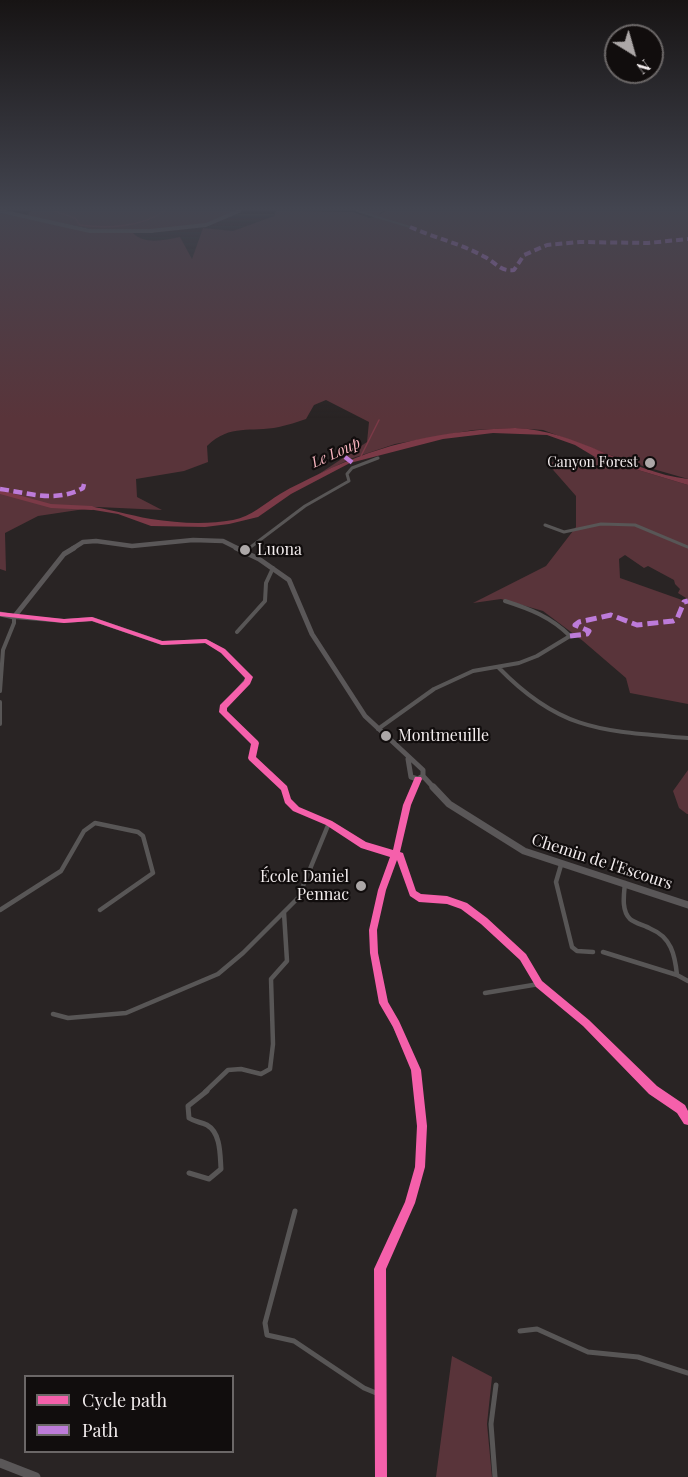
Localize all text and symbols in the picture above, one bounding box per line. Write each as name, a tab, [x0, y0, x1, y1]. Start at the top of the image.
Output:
north arrow	[604, 24, 664, 84]
text: N	[633, 55, 655, 79]
water label: Le Loup	[309, 434, 363, 472]
place label: Canyon Forest	[547, 455, 638, 471]
marker: Canyon Forest	[643, 456, 657, 470]
place label: Luona	[257, 540, 302, 560]
marker: Luona	[238, 543, 252, 557]
place label: Montmeuille	[398, 726, 489, 746]
marker: Montmeuille	[379, 729, 393, 743]
street label: Chemin de l'Escours	[529, 830, 675, 894]
place label: École Daniel Pennac	[260, 867, 349, 905]
marker: École Daniel Pennac	[354, 879, 368, 893]
legend	[24, 1375, 234, 1453]
text: Cycle path	[82, 1388, 167, 1412]
text: Path	[82, 1418, 118, 1442]

